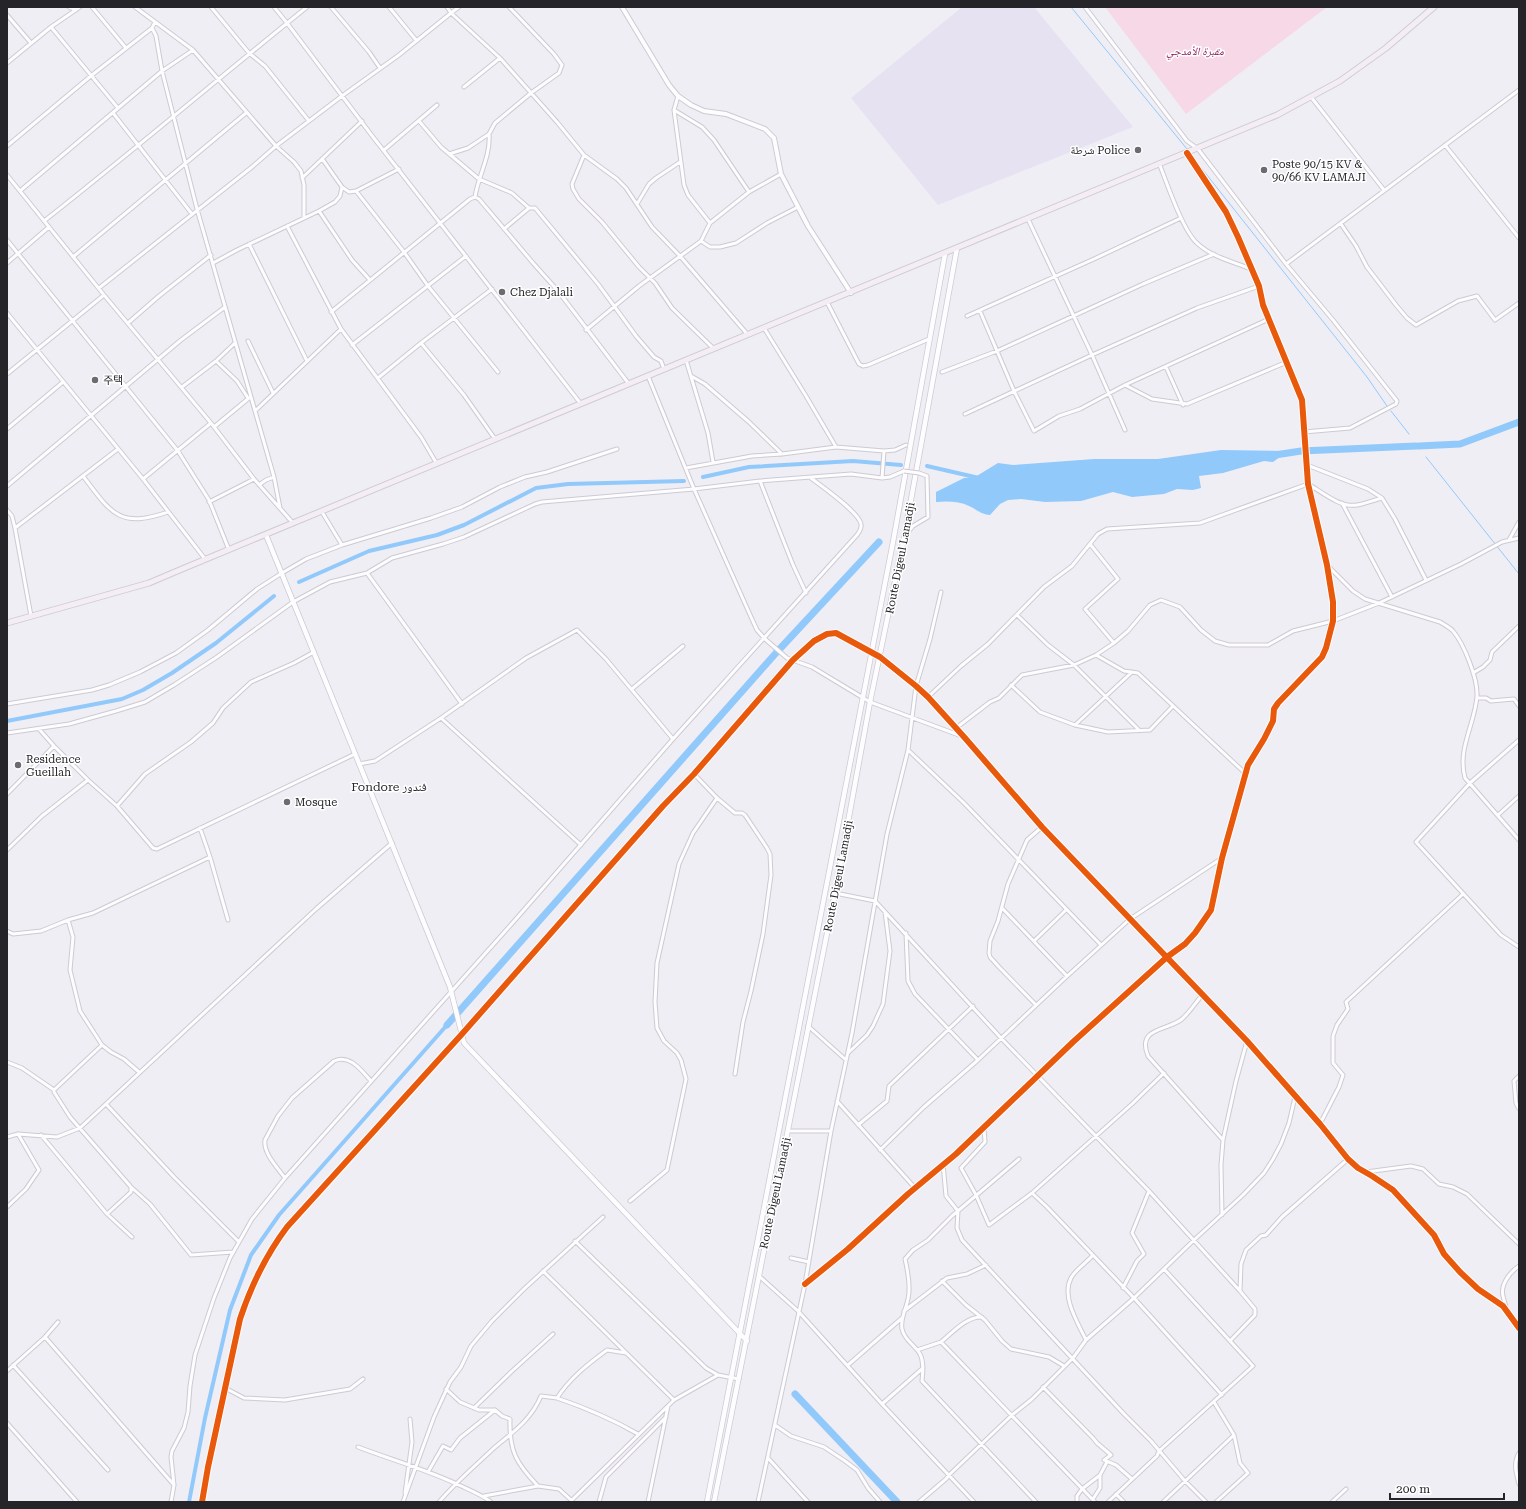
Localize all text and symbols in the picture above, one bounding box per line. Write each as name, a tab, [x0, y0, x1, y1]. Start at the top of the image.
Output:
park label: مقبرة الأمدجي	[1166, 45, 1224, 60]
place label: شرطة Police	[1071, 144, 1130, 157]
marker: شرطة Police	[1133, 145, 1143, 155]
place label: Poste 90/15 KV & 90/66 KV LAMAJI	[1272, 158, 1366, 184]
marker: Poste 90/15 KV & 90/66 KV LAMAJI	[1259, 165, 1269, 175]
place label: Chez Djalali	[510, 286, 573, 299]
marker: Chez Djalali	[497, 287, 507, 297]
place label: 주택	[103, 374, 123, 387]
marker: 주택	[90, 375, 100, 385]
street label: Route Digeul Lamadji	[883, 501, 918, 615]
place label: Residence Gueillah	[26, 753, 81, 779]
marker: Residence Gueillah	[13, 760, 23, 770]
district label: Fondore فندور	[351, 780, 427, 794]
place label: Mosque	[295, 796, 337, 809]
marker: Mosque	[282, 797, 292, 807]
street label: Route Digeul Lamadji	[821, 819, 856, 933]
street label: Route Digeul Lamadji	[757, 1136, 794, 1250]
scale bar	[1390, 1475, 1504, 1501]
text: 200 m	[1396, 1482, 1430, 1496]

